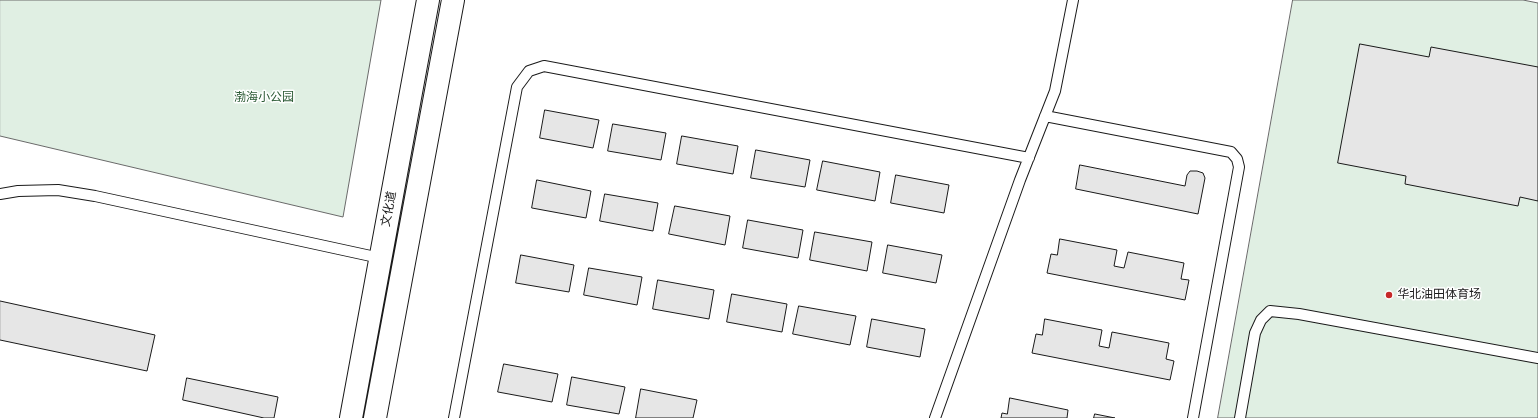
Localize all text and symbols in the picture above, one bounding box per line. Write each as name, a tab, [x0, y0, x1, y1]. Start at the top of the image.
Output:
park label: 渤海小公园	[234, 91, 294, 105]
street label: 文化道	[378, 190, 400, 228]
place label: 华北油田体育场	[1397, 288, 1481, 302]
marker: 华北油田体育场	[1384, 290, 1394, 300]

